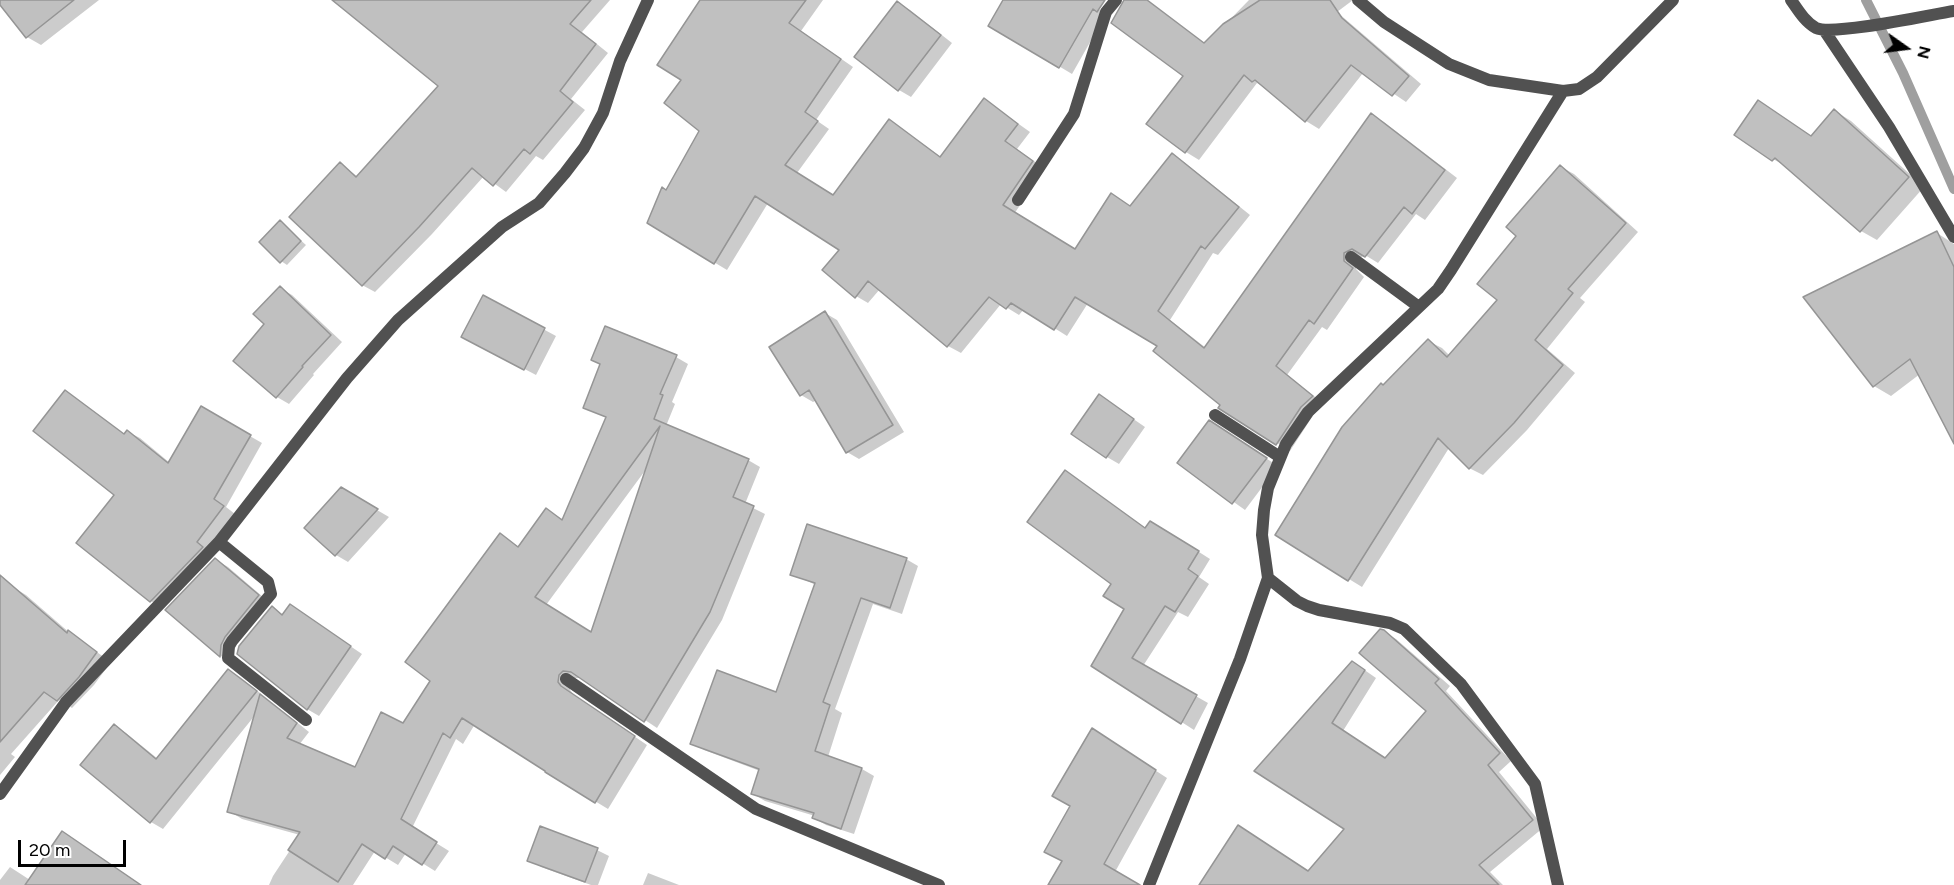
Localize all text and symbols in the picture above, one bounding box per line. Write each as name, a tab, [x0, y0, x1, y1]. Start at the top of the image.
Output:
north arrow	[1876, 18, 1936, 78]
text: N	[1913, 44, 1935, 61]
scale bar	[21, 828, 129, 866]
text: 20 m	[29, 839, 70, 861]

